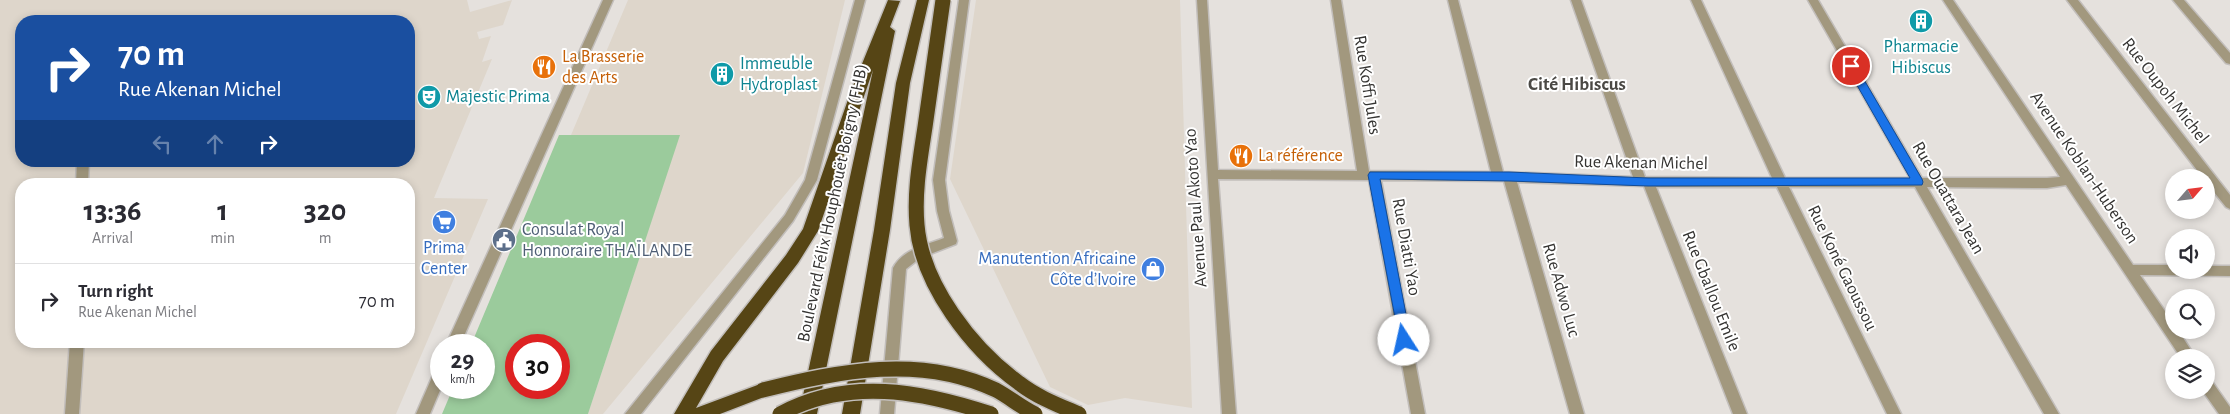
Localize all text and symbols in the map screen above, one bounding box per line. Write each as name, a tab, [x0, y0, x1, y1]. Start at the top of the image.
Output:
building icon: Pharmacie Hibiscus	[1908, 8, 1934, 34]
street label: Rue Koffi Jules	[1350, 34, 1384, 136]
icon: right	[35, 35, 100, 100]
street label: Rue Oupoh Michel	[2118, 35, 2212, 147]
text: 70 m	[118, 37, 185, 72]
place label: Pharmacie Hibiscus	[1884, 38, 1958, 77]
pin	[1830, 45, 1872, 87]
place label: La Brasserie des Arts	[562, 48, 644, 87]
icon: arrive	[1837, 52, 1865, 80]
restaurant icon: La Brasserie des Arts	[531, 54, 557, 80]
place label: Immeuble Hydroplast	[740, 55, 818, 94]
building icon: Immeuble Hydroplast	[709, 61, 735, 87]
street label: Boulevard Félix Houphouët Boigny (FHB)	[795, 62, 871, 344]
district label: Cité Hibiscus	[1528, 75, 1626, 94]
text: Rue Akenan Michel	[118, 78, 282, 100]
theatre icon: Majestic Prima	[416, 84, 442, 110]
place label: Majestic Prima	[446, 88, 550, 106]
street label: Avenue Koblan-Huberson	[2026, 89, 2142, 247]
street label: Avenue Paul Akoto Yao	[1181, 128, 1211, 288]
icon: left	[148, 130, 176, 158]
icon: ahead	[201, 130, 229, 158]
icon: right	[254, 130, 282, 158]
street label: Rue Ouattara Jean	[1909, 139, 1987, 257]
restaurant icon: La référence	[1228, 143, 1254, 169]
place label: La référence	[1258, 147, 1343, 165]
street label: Rue Akenan Michel	[1574, 153, 1708, 173]
north arrow	[2165, 169, 2215, 219]
map controls	[2165, 169, 2215, 399]
text: 13:36	[84, 196, 142, 226]
text: 1	[217, 196, 228, 226]
text: 320	[304, 196, 346, 226]
street label: Rue Diatti Yao	[1389, 197, 1423, 297]
street label: Rue Koné Gaoussou	[1804, 202, 1880, 334]
supermarket icon: Prima Center	[431, 209, 457, 235]
place label: Consulat Royal Honnoraire THAÏLANDE	[522, 221, 692, 260]
public building icon: Consulat Royal Honnoraire THAÏLANDE	[491, 227, 517, 253]
street label: Rue Gballou Emile	[1679, 228, 1743, 354]
button: sound	[2165, 229, 2215, 279]
text: Arrival	[92, 230, 133, 246]
text: min	[210, 230, 235, 246]
text: m	[319, 230, 331, 246]
place label: Prima Center	[421, 239, 467, 278]
street label: Rue Adwo Luc	[1539, 241, 1583, 339]
place label: Manutention Africaine Côte d’Ivoire	[978, 250, 1136, 289]
shop icon: Manutention Africaine Côte d’Ivoire	[1140, 256, 1166, 282]
text: Turn right	[78, 282, 153, 301]
icon: right	[35, 287, 63, 315]
button: search	[2165, 289, 2215, 339]
text: 70 m	[359, 292, 395, 311]
text: Rue Akenan Michel	[78, 304, 197, 320]
position arrow	[1377, 313, 1429, 365]
speed limit sign: 30	[505, 334, 570, 399]
text: 29	[451, 348, 474, 373]
button: layers	[2165, 349, 2215, 399]
text: km/h	[450, 373, 475, 385]

